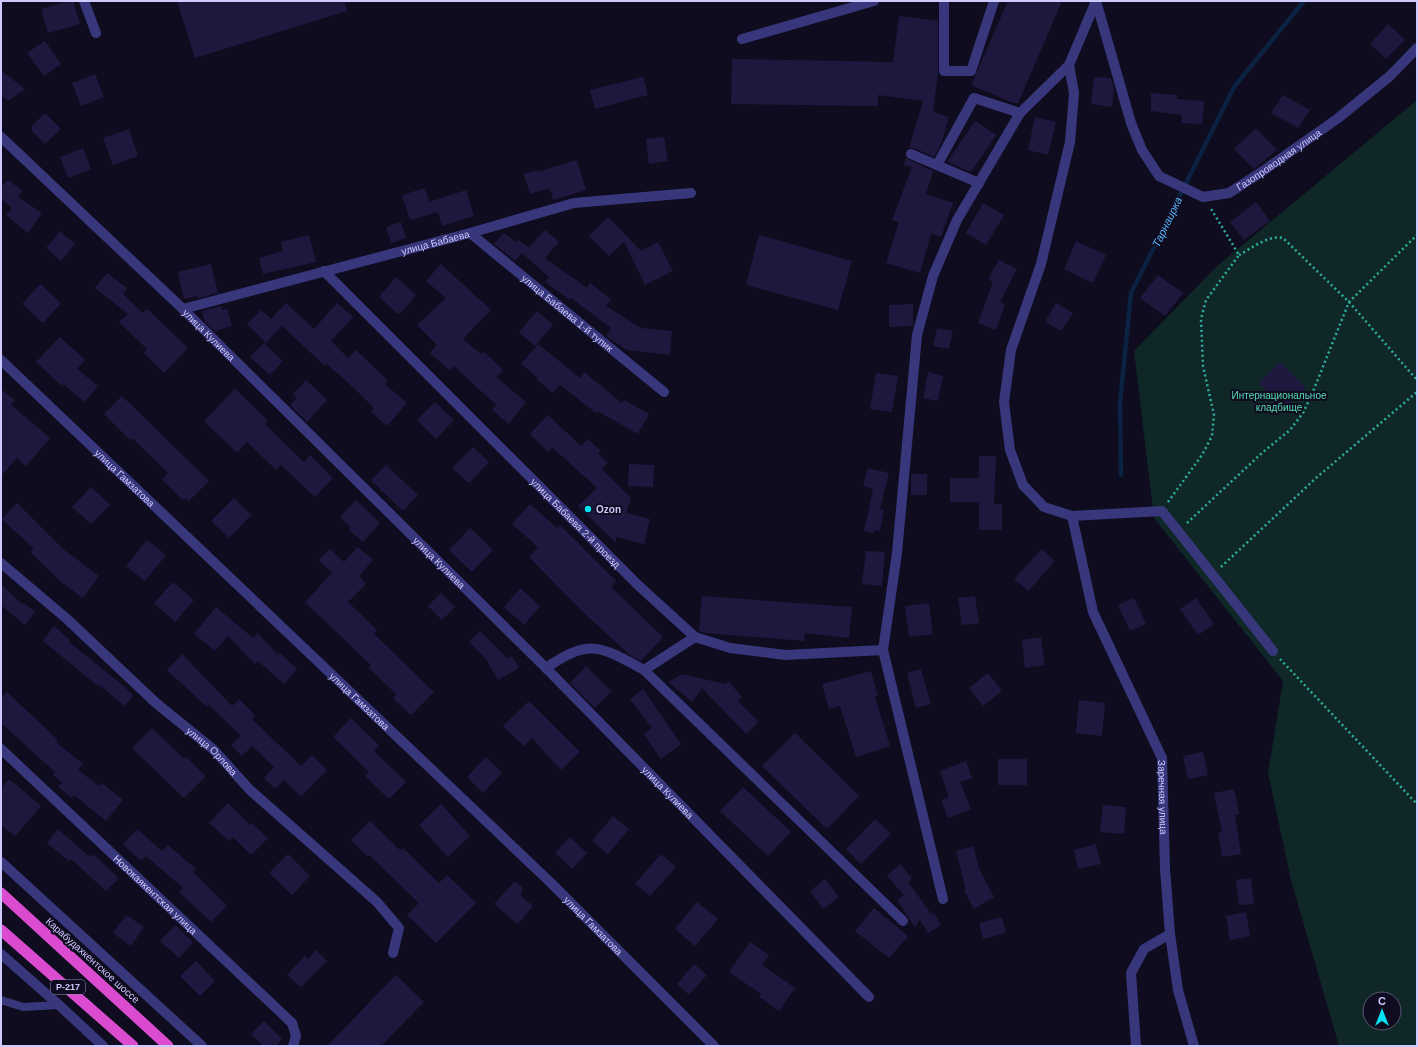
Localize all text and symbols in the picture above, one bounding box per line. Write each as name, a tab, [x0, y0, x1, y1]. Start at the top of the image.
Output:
street label: Газопроводная улица	[1234, 127, 1324, 193]
water label: Тарнаирка	[1150, 195, 1184, 249]
street label: улица Бабаева	[400, 228, 471, 257]
street label: улица Бабаева 1-й тупик	[519, 273, 616, 354]
street label: улица Кулиева	[180, 307, 237, 363]
park label: Интернациональное кладбище	[1231, 390, 1327, 413]
street label: улица Гамзатова	[92, 447, 157, 509]
street label: улица Бабаева 2-й проезд	[528, 476, 623, 570]
marker: Ozon	[583, 504, 593, 514]
place label: Ozon	[596, 504, 621, 515]
street label: улица Кулиева	[411, 535, 468, 591]
street label: улица Гамзатова	[327, 671, 392, 733]
street label: улица Орлова	[184, 725, 240, 778]
street label: Заречная улица	[1156, 760, 1169, 835]
street label: улица Кулиева	[640, 764, 696, 821]
street label: Новокаякентская улица	[111, 853, 199, 937]
street label: улица Гамзатова	[562, 894, 625, 958]
street label: Карабудахкентское шоссе	[44, 916, 142, 1005]
road number: Р-217	[51, 980, 85, 994]
north arrow	[1362, 991, 1402, 1031]
text: С	[1378, 995, 1386, 1007]

